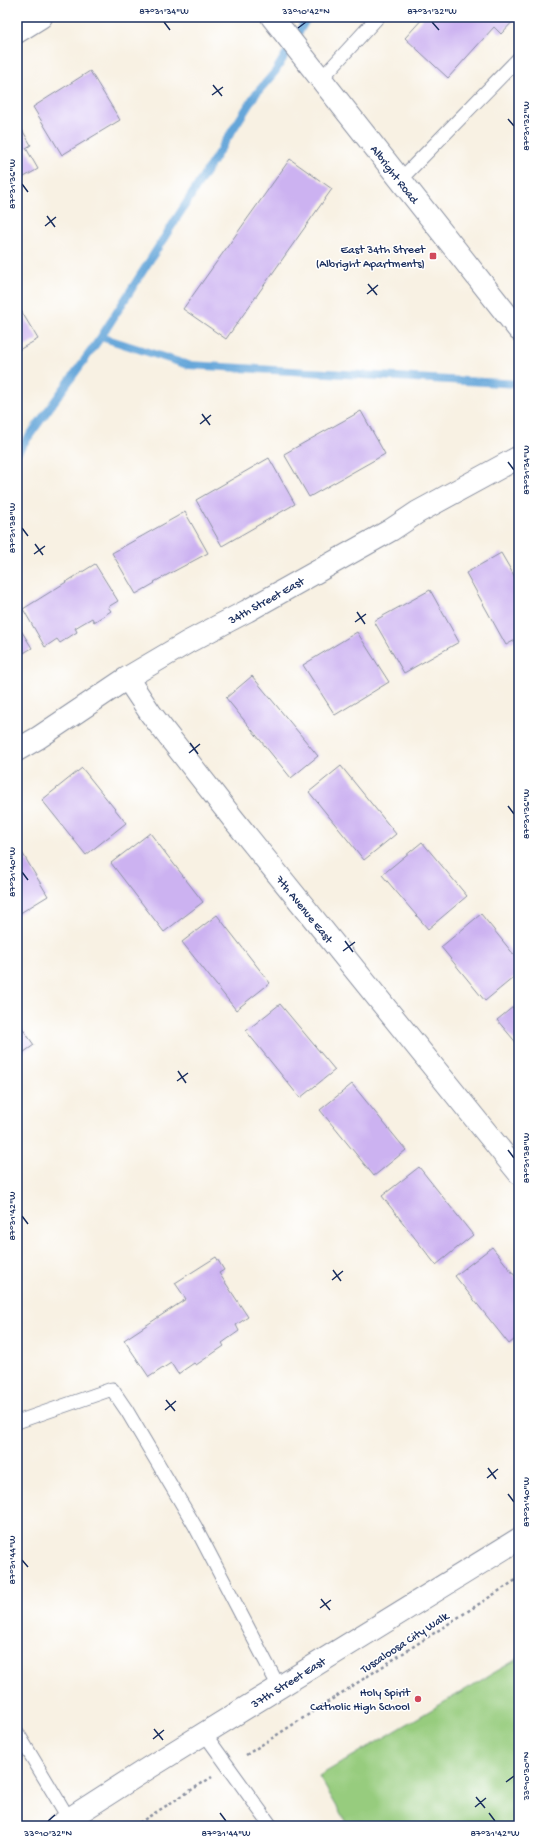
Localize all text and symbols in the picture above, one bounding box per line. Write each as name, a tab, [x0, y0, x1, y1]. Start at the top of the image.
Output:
text: 87°31'34"W	[139, 6, 189, 18]
text: 33°10'42"N	[281, 6, 330, 18]
text: 87°31'32"W	[407, 6, 457, 18]
text: 87°31'32"W	[521, 101, 533, 151]
street label: Albright Road	[366, 143, 421, 208]
text: 87°31'36"W	[7, 159, 19, 209]
place label: East 34th Street (Albright Apartments)	[316, 244, 426, 272]
marker: East 34th Street (Albright Apartments)	[428, 251, 438, 261]
text: 87°31'34"W	[521, 445, 533, 495]
text: 87°31'38"W	[7, 502, 19, 553]
street label: 34th Street East	[226, 575, 308, 629]
text: 87°31'36"W	[521, 789, 533, 839]
text: 87°31'40"W	[7, 846, 19, 897]
street label: 7th Avenue East	[271, 873, 336, 948]
text: 87°31'38"W	[521, 1132, 533, 1183]
text: 87°31'42"W	[7, 1191, 19, 1241]
text: 87°31'40"W	[521, 1476, 533, 1527]
text: 87°31'44"W	[7, 1535, 19, 1585]
street label: Tuscaloosa City Walk	[358, 1609, 453, 1678]
street label: 37th Street East	[248, 1655, 330, 1713]
place label: Holy Spirit Catholic High School	[310, 1687, 411, 1715]
marker: Holy Spirit Catholic High School	[413, 1694, 423, 1704]
text: 33°10'30"N	[521, 1751, 533, 1801]
text: 33°10'32"N	[23, 1828, 72, 1840]
text: 87°31'44"W	[201, 1828, 251, 1840]
text: 87°31'42"W	[470, 1828, 520, 1840]

